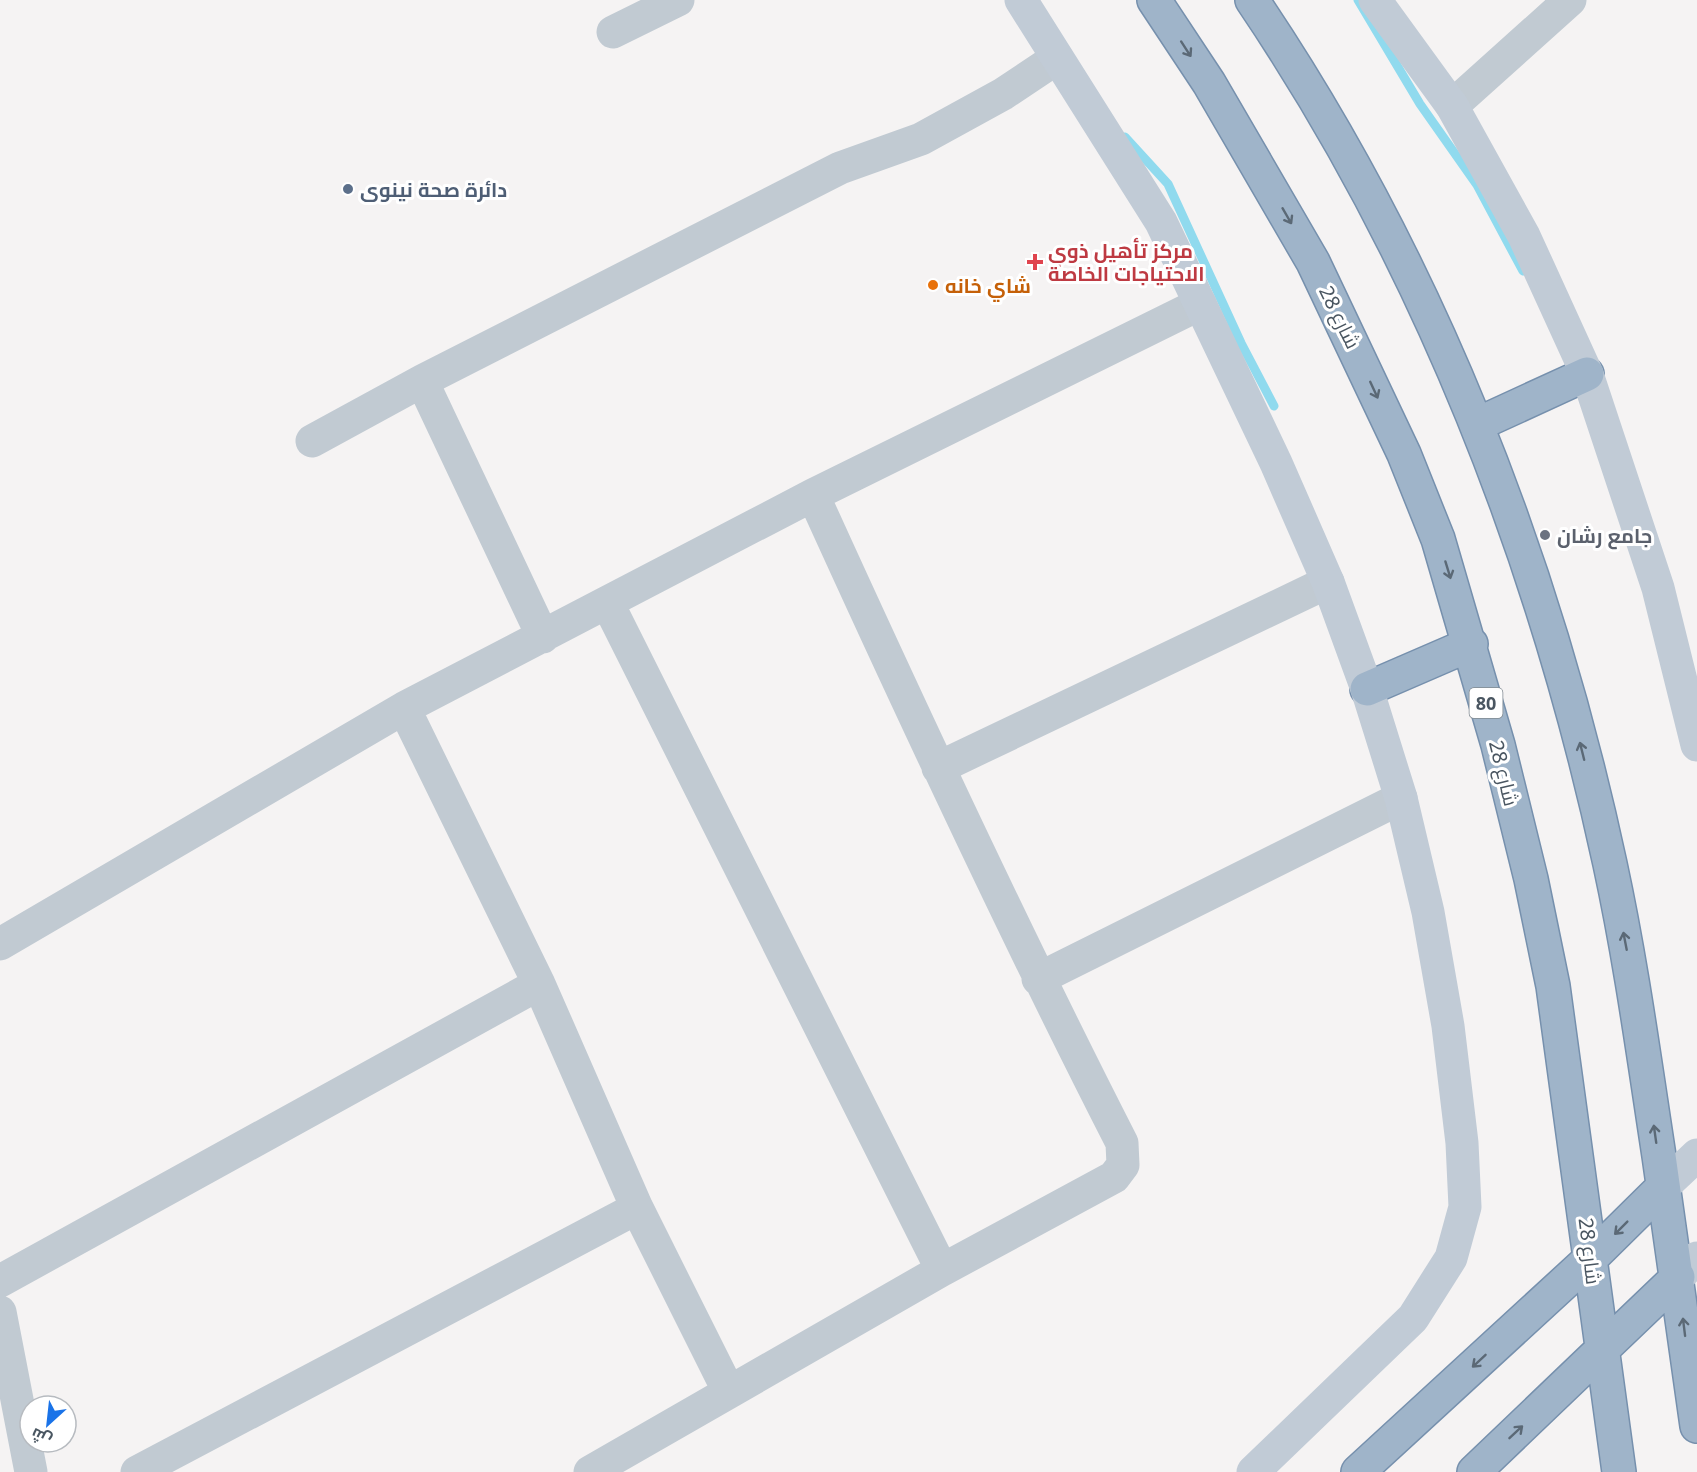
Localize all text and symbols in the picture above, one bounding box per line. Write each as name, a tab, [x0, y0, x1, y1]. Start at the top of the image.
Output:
one-way arrow	[1181, 40, 1193, 57]
place label: دائرة صحة نينوى	[360, 176, 507, 203]
marker: دائرة صحة نينوى	[341, 182, 355, 196]
one-way arrow	[1281, 207, 1293, 224]
place label: مركز تأهيل ذوي الاحتياجات الخاصة	[1048, 237, 1204, 287]
marker: مركز تأهيل ذوي الاحتياجات الخاصة	[1026, 253, 1044, 271]
place label: شاي خانه	[945, 272, 1031, 302]
marker: شاي خانه	[926, 278, 940, 292]
street label: شارع 28	[1312, 281, 1367, 353]
one-way arrow	[1370, 381, 1381, 399]
place label: جامع رشان	[1557, 522, 1652, 550]
marker: جامع رشان	[1538, 528, 1552, 542]
one-way arrow	[1443, 561, 1454, 580]
road number: 80	[1470, 688, 1502, 718]
street label: شارع 28	[1482, 737, 1525, 809]
one-way arrow	[1576, 742, 1588, 761]
one-way arrow	[1619, 932, 1630, 952]
one-way arrow	[1650, 1124, 1661, 1144]
street label: شارع 28	[1572, 1216, 1607, 1286]
one-way arrow	[1614, 1221, 1629, 1236]
one-way arrow	[1678, 1317, 1689, 1337]
one-way arrow	[1472, 1354, 1487, 1368]
north arrow	[18, 1394, 78, 1454]
text: ش	[27, 1423, 55, 1452]
one-way arrow	[1509, 1425, 1524, 1439]

